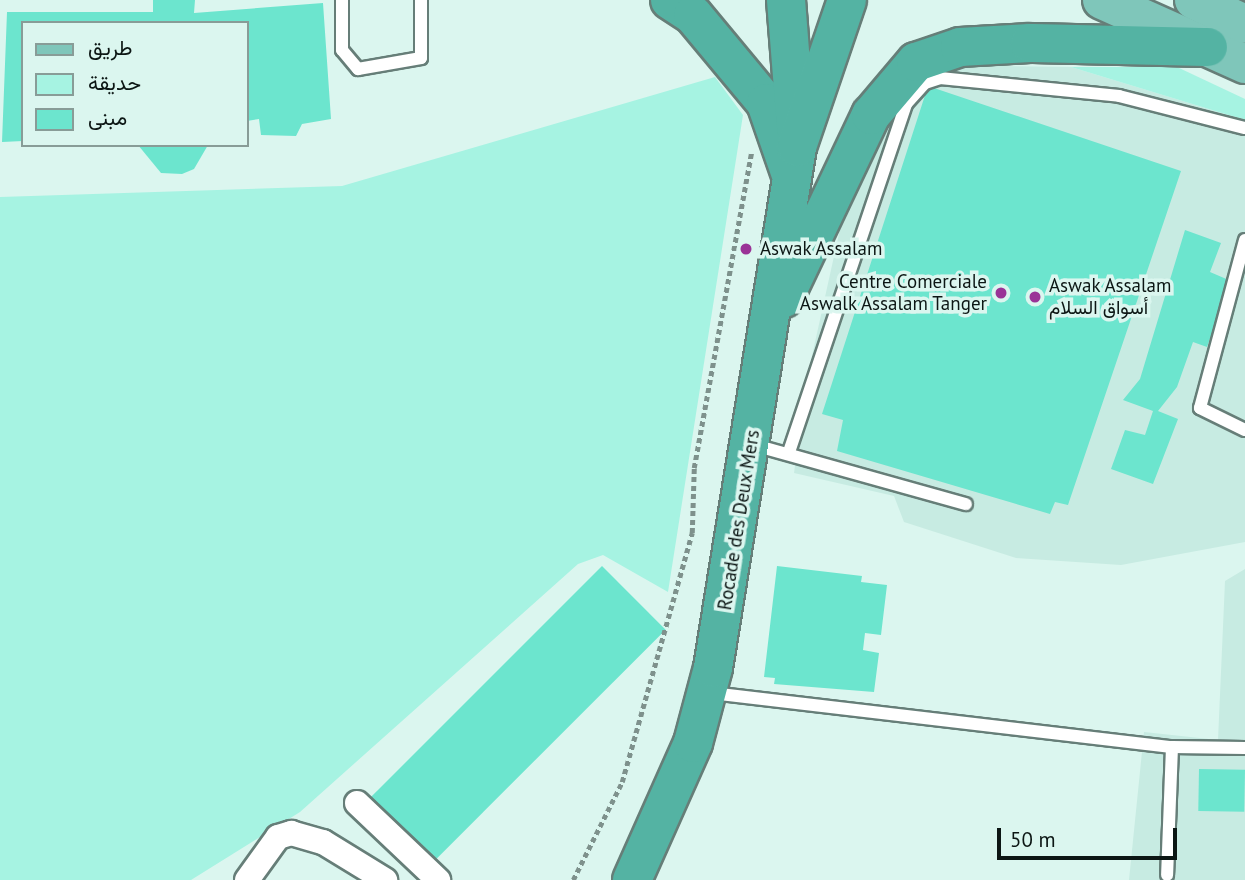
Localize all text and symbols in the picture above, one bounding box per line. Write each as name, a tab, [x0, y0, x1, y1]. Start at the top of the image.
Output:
legend	[21, 21, 248, 147]
text: طريق	[88, 34, 133, 61]
text: حديقة	[88, 69, 141, 96]
text: مبنى	[88, 104, 127, 131]
place label: Aswak Assalam	[760, 238, 884, 260]
marker: Aswak Assalam	[738, 241, 754, 257]
place label: Centre Comerciale Aswalk Assalam Tanger	[798, 271, 987, 315]
place label: Aswak Assalam أسواق السلام	[1049, 275, 1173, 319]
marker: Centre Comerciale Aswalk Assalam Tanger	[993, 285, 1009, 301]
marker: Aswak Assalam أسواق السلام	[1027, 289, 1043, 305]
street label: Rocade des Deux Mers	[713, 428, 765, 612]
scale bar	[1000, 814, 1180, 858]
text: 50 m	[1010, 826, 1056, 853]

